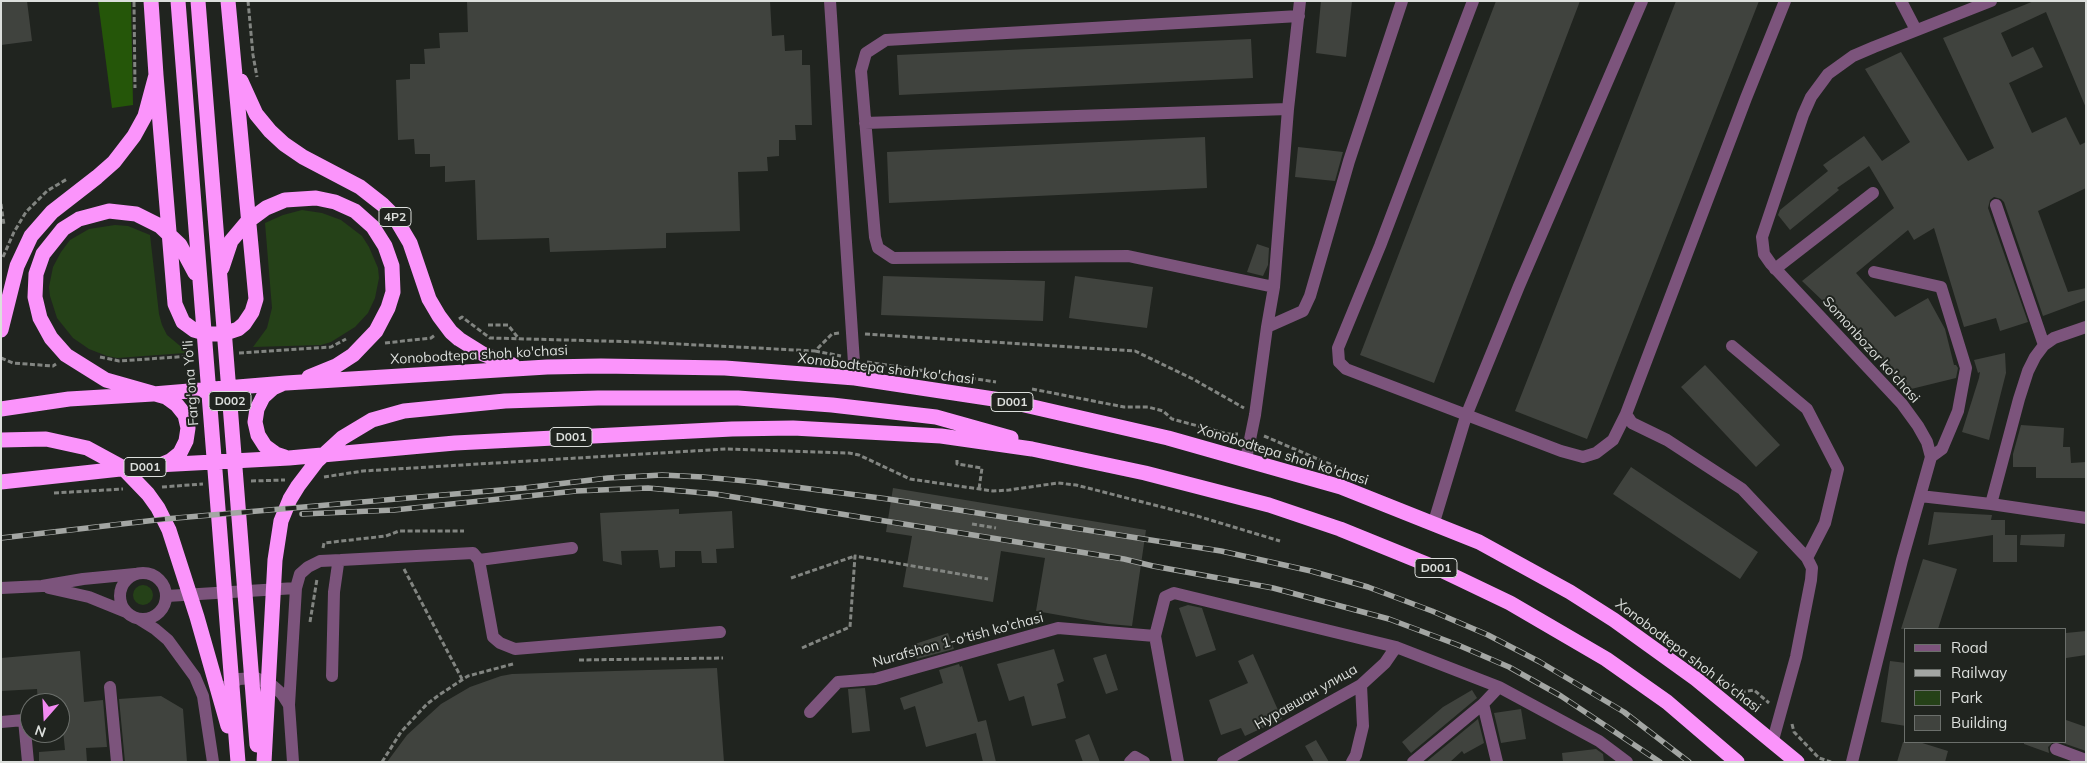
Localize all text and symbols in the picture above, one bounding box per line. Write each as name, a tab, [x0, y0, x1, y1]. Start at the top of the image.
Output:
road number: 4P2	[379, 208, 411, 226]
street label: Somonbozor ko'chasi	[1819, 293, 1923, 407]
street label: Farg'ona Yo'li	[180, 340, 202, 426]
street label: Xonobodtepa shoh ko'chasi	[390, 342, 568, 368]
street label: Xonobodtepa shoh ko'chasi	[797, 350, 975, 388]
road number: D002	[209, 392, 251, 411]
road number: D001	[991, 392, 1033, 412]
street label: Xonobodtepa shoh ko'chasi	[1196, 421, 1370, 489]
road number: D001	[550, 428, 592, 447]
road number: D001	[124, 458, 166, 477]
road number: D001	[1415, 558, 1457, 578]
street label: Xonobodtepa shoh ko'chasi	[1612, 596, 1764, 716]
street label: Nurafshon 1-o'tish ko'chasi	[871, 609, 1045, 671]
legend	[1904, 628, 2067, 743]
text: Road	[1951, 638, 1988, 657]
street label: Нуравшан улица	[1252, 661, 1360, 733]
text: Railway	[1951, 663, 2007, 682]
text: Park	[1951, 688, 1983, 707]
north arrow	[20, 693, 70, 743]
text: Building	[1951, 713, 2007, 732]
text: N	[33, 721, 48, 741]

